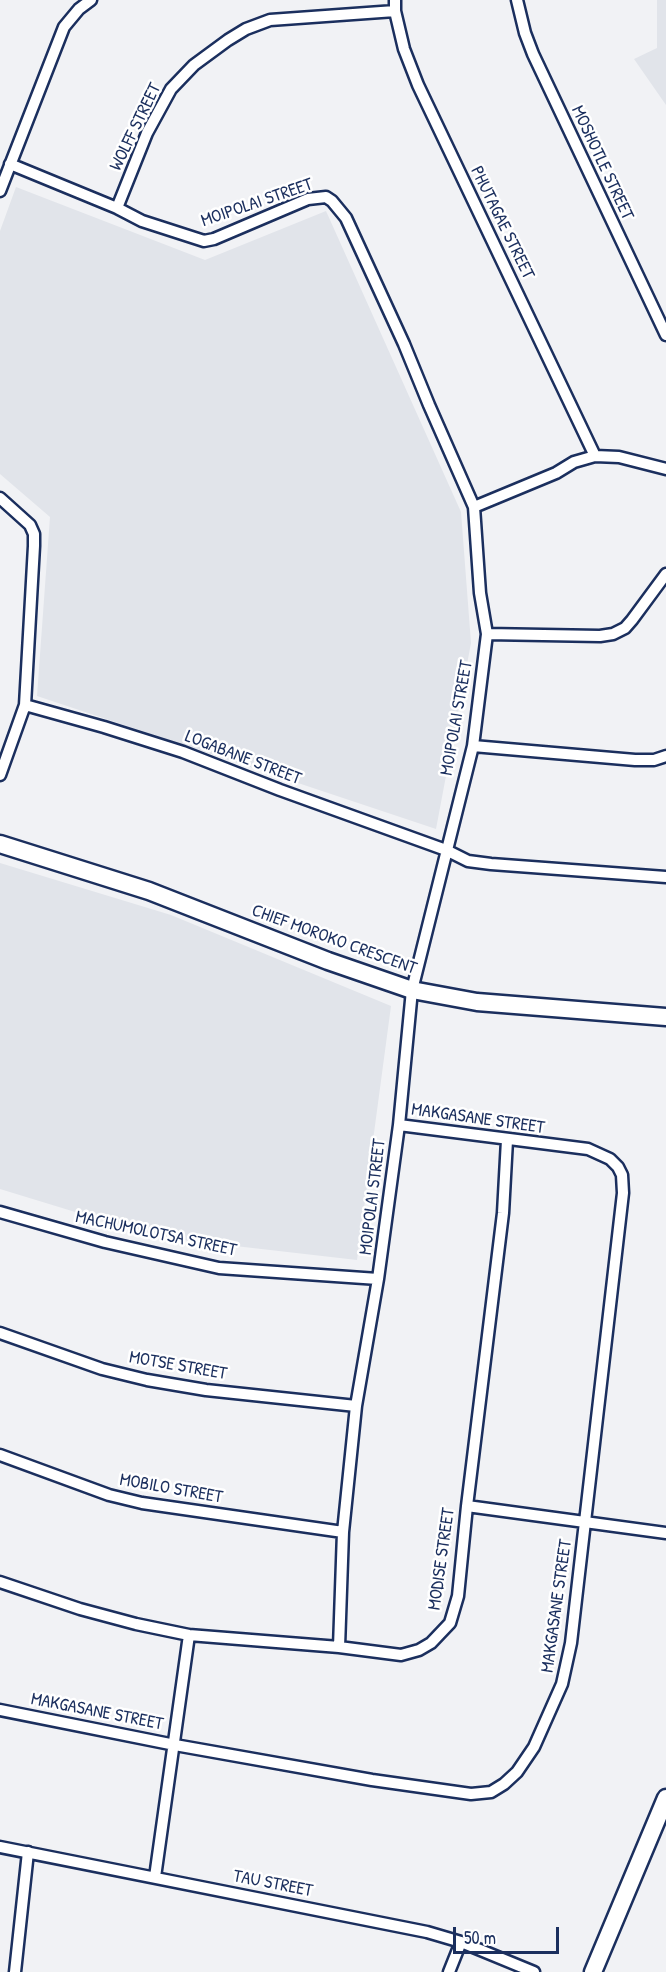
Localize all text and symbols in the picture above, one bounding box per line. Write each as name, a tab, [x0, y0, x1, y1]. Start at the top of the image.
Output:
street label: WOLFF STREET	[106, 80, 166, 174]
street label: MOSHOTLE STREET	[566, 102, 638, 224]
street label: PHUTAGAE STREET	[465, 163, 539, 283]
street label: MOIPOLAI STREET	[198, 174, 316, 232]
street label: MOIPOLAI STREET	[436, 659, 478, 777]
street label: LOGABANE STREET	[182, 726, 304, 790]
street label: CHIEF MOROKO CRESCENT	[249, 900, 419, 980]
street label: MAKGASANE STREET	[410, 1099, 546, 1139]
street label: MOIPOLAI STREET	[355, 1138, 391, 1256]
street label: MACHUMOLOTSA STREET	[74, 1206, 238, 1262]
street label: MOTSE STREET	[128, 1347, 228, 1385]
street label: MOBILO STREET	[118, 1469, 224, 1509]
street label: MODISE STREET	[424, 1506, 460, 1612]
street label: MAKGASANE STREET	[537, 1538, 577, 1674]
street label: MAKGASANE STREET	[29, 1689, 165, 1735]
street label: TAU STREET	[231, 1866, 315, 1902]
scale bar	[456, 1915, 562, 1953]
text: 50 m	[464, 1925, 496, 1950]

